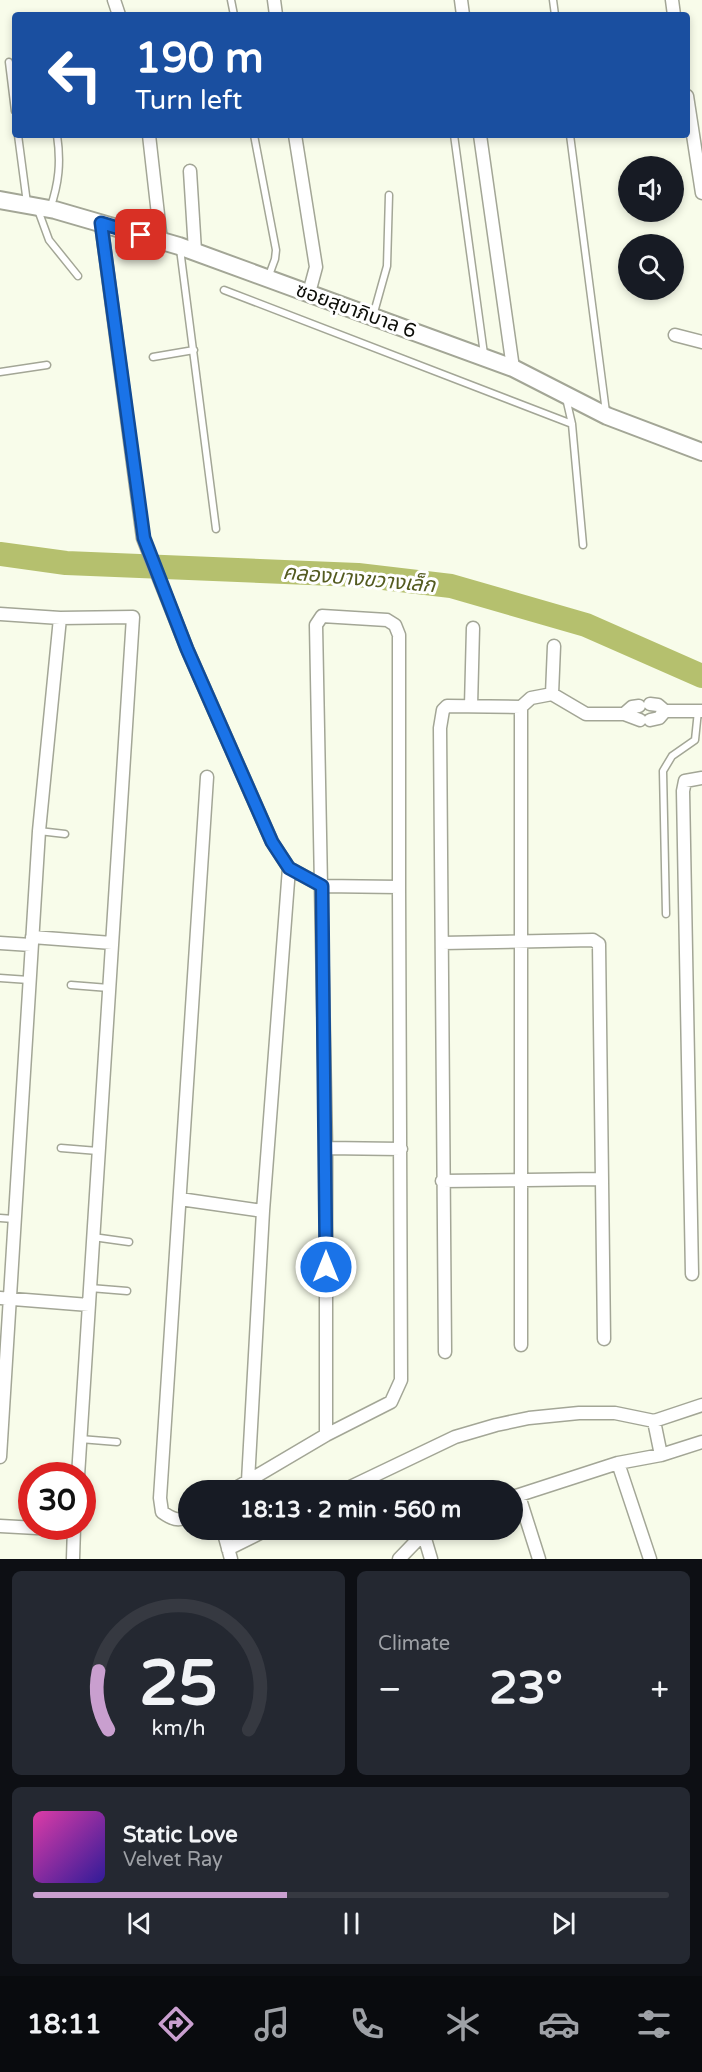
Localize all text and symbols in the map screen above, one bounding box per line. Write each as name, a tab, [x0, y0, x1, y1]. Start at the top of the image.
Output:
text: 190 m	[135, 33, 264, 84]
icon: left	[36, 36, 114, 114]
text: Turn left	[135, 84, 242, 117]
map controls	[618, 156, 684, 300]
button: sound	[618, 156, 684, 222]
pin	[115, 209, 166, 260]
icon: arrive	[124, 218, 157, 251]
button: search	[618, 234, 684, 300]
street label: ซอยสุขาภิบาล 6	[292, 278, 420, 344]
water label: คลองบางขวางเล็ก	[282, 560, 438, 598]
position arrow	[294, 1235, 358, 1299]
speed limit sign: 30	[18, 1462, 96, 1540]
text: 18:13 · 2 min · 560 m	[240, 1497, 461, 1523]
text: Climate	[378, 1632, 450, 1656]
text: 25	[139, 1647, 218, 1722]
text: 23°	[489, 1662, 563, 1716]
text: −	[378, 1670, 402, 1709]
text: +	[650, 1670, 669, 1709]
text: km/h	[152, 1715, 205, 1741]
text: Static Love	[123, 1822, 238, 1848]
text: Velvet Ray	[123, 1848, 223, 1872]
icon: previous	[123, 1907, 156, 1940]
icon: pause	[335, 1907, 368, 1940]
icon: next	[547, 1907, 580, 1940]
icon: directions	[155, 2003, 197, 2045]
icon: music	[251, 2003, 293, 2045]
icon: phone	[346, 2003, 388, 2045]
icon: climate	[442, 2003, 484, 2045]
icon: car	[538, 2003, 580, 2045]
icon: filters	[633, 2003, 675, 2045]
text: 18:11	[27, 2008, 102, 2041]

